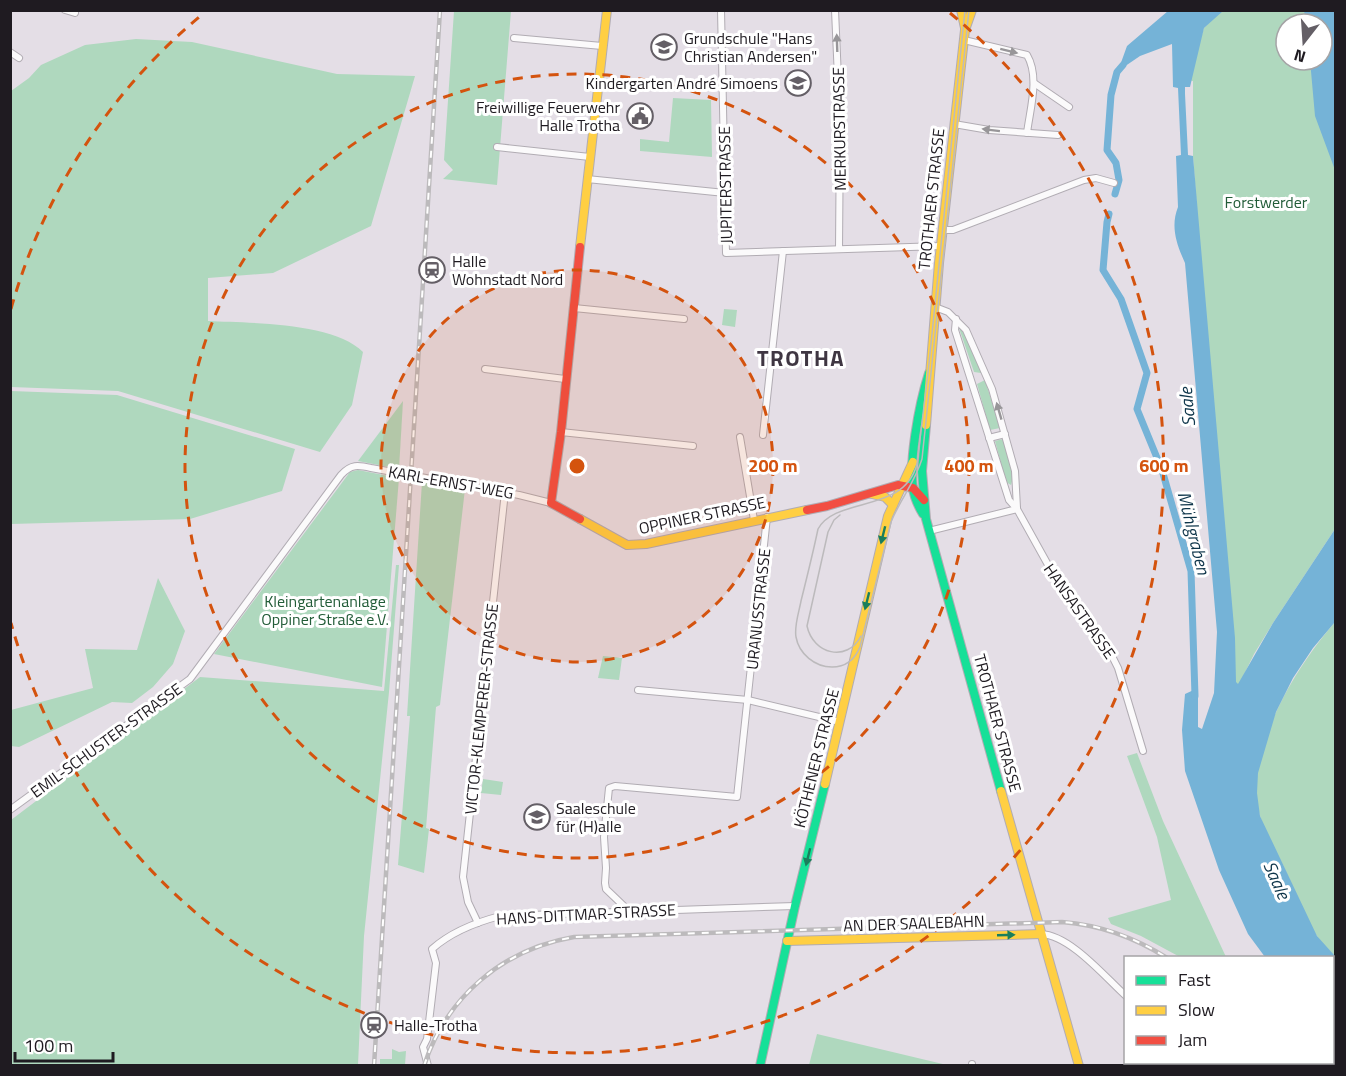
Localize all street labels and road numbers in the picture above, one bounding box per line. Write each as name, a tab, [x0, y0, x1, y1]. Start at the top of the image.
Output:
street label: MERKURSTRASSE	[826, 67, 852, 191]
street label: JUPITERSTRASSE	[712, 126, 738, 244]
street label: TROTHAER STRASSE	[912, 127, 950, 271]
street label: KARL-ERNST-WEG	[386, 459, 516, 505]
street label: OPPINER STRASSE	[636, 490, 768, 540]
street label: URANUSSTRASSE	[740, 547, 776, 671]
street label: HANSASTRASSE	[1038, 558, 1122, 664]
street label: VICTOR-KLEMPERER-STRASSE	[458, 602, 504, 816]
street label: TROTHAER STRASSE	[968, 651, 1028, 795]
street label: EMIL-SCHUSTER-STRASSE	[25, 677, 187, 803]
street label: KÖTHENER STRASSE	[787, 686, 845, 830]
street label: HANS-DITTMAR-STRASSE	[496, 897, 676, 931]
street label: AN DER SAALEBAHN	[843, 909, 985, 937]

